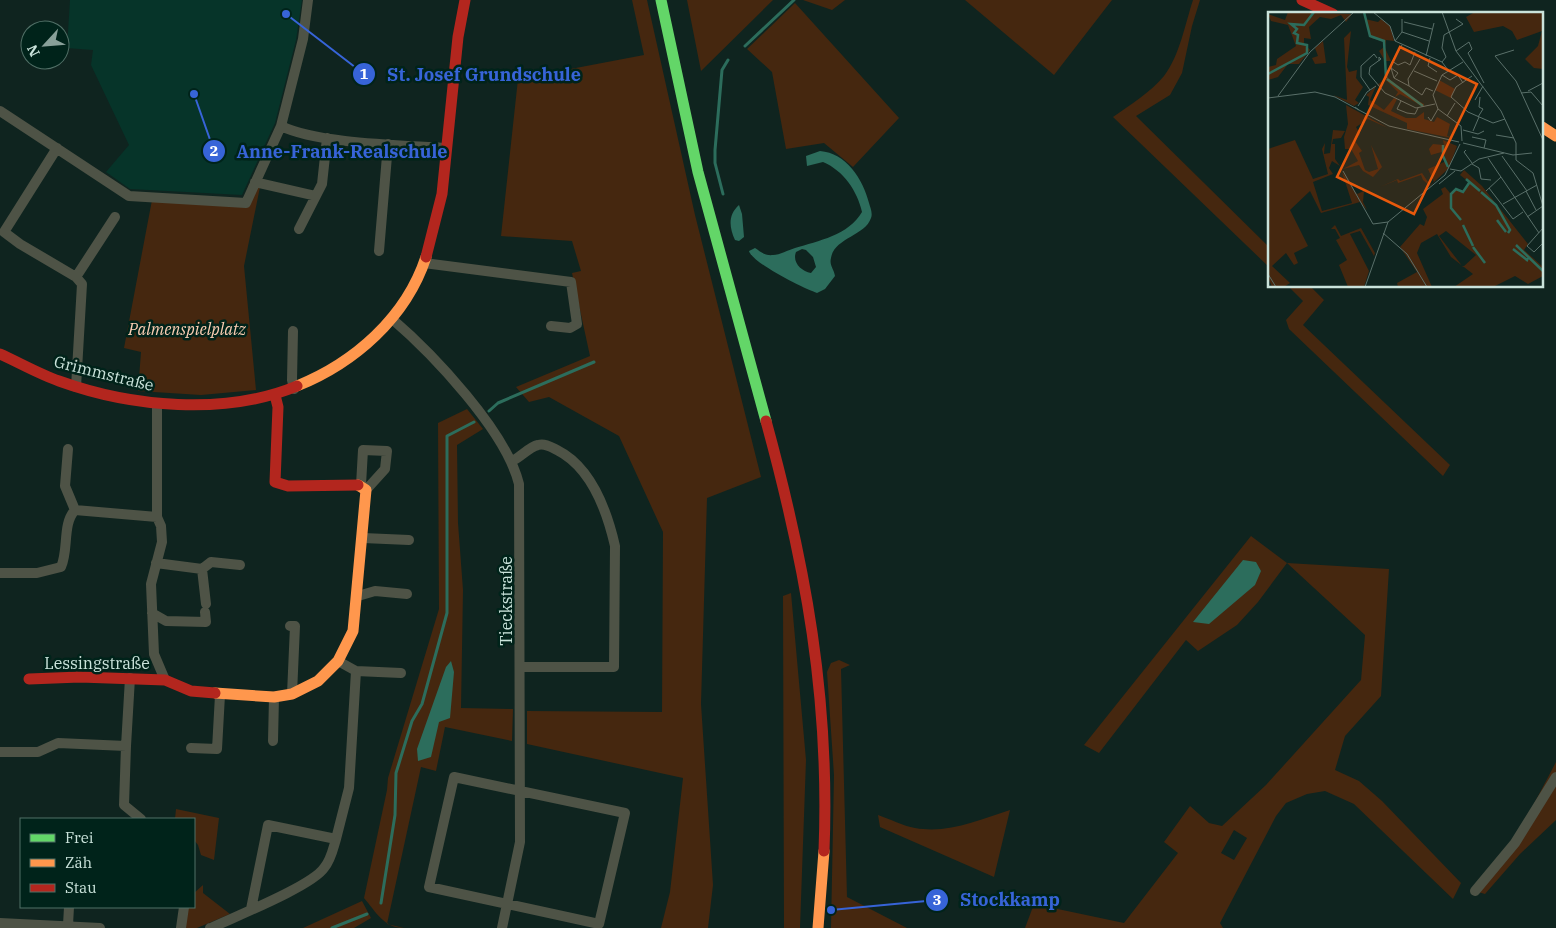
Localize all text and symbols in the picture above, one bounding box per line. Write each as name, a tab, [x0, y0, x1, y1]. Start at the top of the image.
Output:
inset map	[1268, 12, 1544, 288]
north arrow	[20, 20, 70, 70]
text: N	[23, 42, 44, 60]
callout: St. Josef Grundschule	[352, 58, 591, 91]
text: St. Josef Grundschule	[387, 63, 581, 86]
text: 1	[359, 64, 369, 83]
callout: Anne-Frank-Realschule	[201, 135, 457, 168]
text: Anne-Frank-Realschule	[236, 140, 448, 163]
text: 2	[209, 141, 219, 160]
park label: Palmenspielplatz	[127, 319, 246, 339]
street label: Grimmstraße	[52, 351, 156, 395]
street label: Tieckstraße	[496, 556, 516, 646]
street label: Lessingstraße	[44, 653, 150, 673]
legend	[20, 818, 195, 908]
text: Frei	[65, 828, 94, 847]
text: Zäh	[65, 853, 92, 872]
text: Stau	[65, 878, 97, 897]
callout: Stockkamp	[925, 883, 1070, 916]
text: Stockkamp	[960, 888, 1060, 911]
text: 3	[932, 890, 942, 909]

